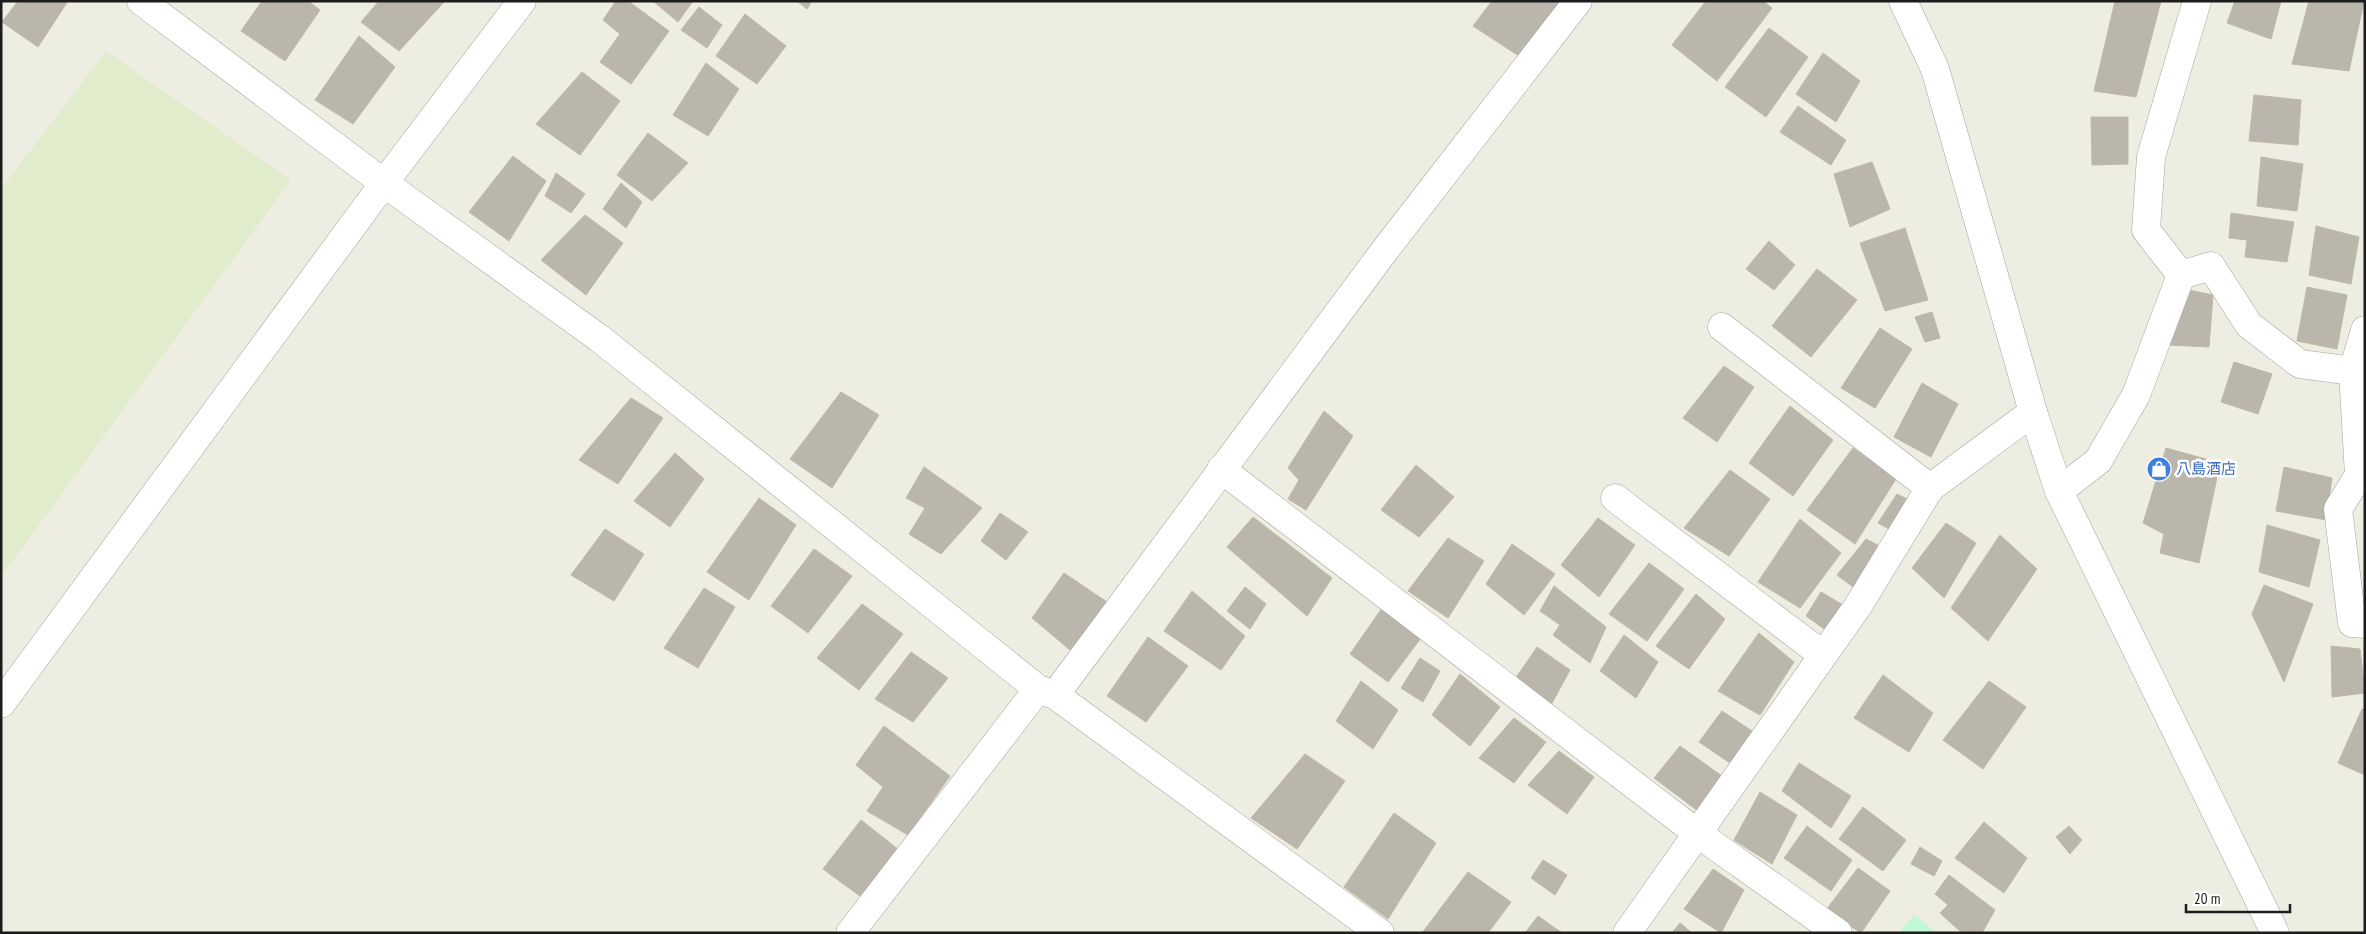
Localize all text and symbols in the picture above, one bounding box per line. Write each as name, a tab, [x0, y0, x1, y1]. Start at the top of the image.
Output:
shop icon: 八島酒店	[2146, 456, 2172, 482]
place label: 八島酒店	[2176, 459, 2236, 478]
scale bar	[2186, 882, 2290, 914]
text: 20 m	[2194, 889, 2220, 908]

